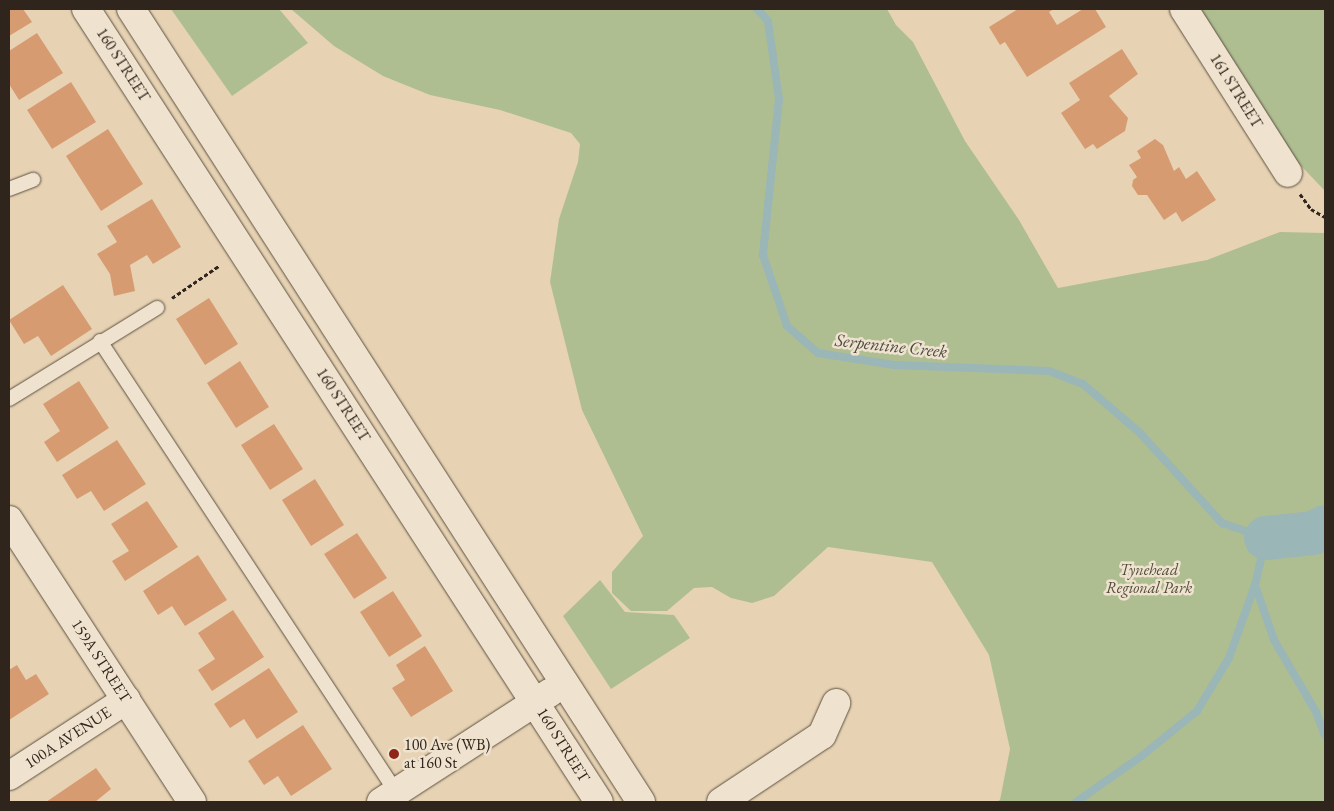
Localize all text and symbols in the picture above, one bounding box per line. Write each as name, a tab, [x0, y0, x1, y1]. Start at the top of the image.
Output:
street label: 160 STREET	[92, 24, 154, 106]
street label: 161 STREET	[1205, 50, 1267, 132]
water label: Serpentine Creek	[834, 329, 948, 363]
street label: 160 STREET	[312, 364, 374, 446]
park label: Tynehead Regional Park	[1106, 560, 1192, 598]
street label: 159A STREET	[67, 616, 135, 706]
street label: 100A AVENUE	[21, 703, 115, 773]
street label: 160 STREET	[532, 704, 594, 786]
place label: 100 Ave (WB) at 160 St	[404, 735, 490, 773]
marker: 100 Ave (WB) at 160 St	[388, 748, 400, 760]

